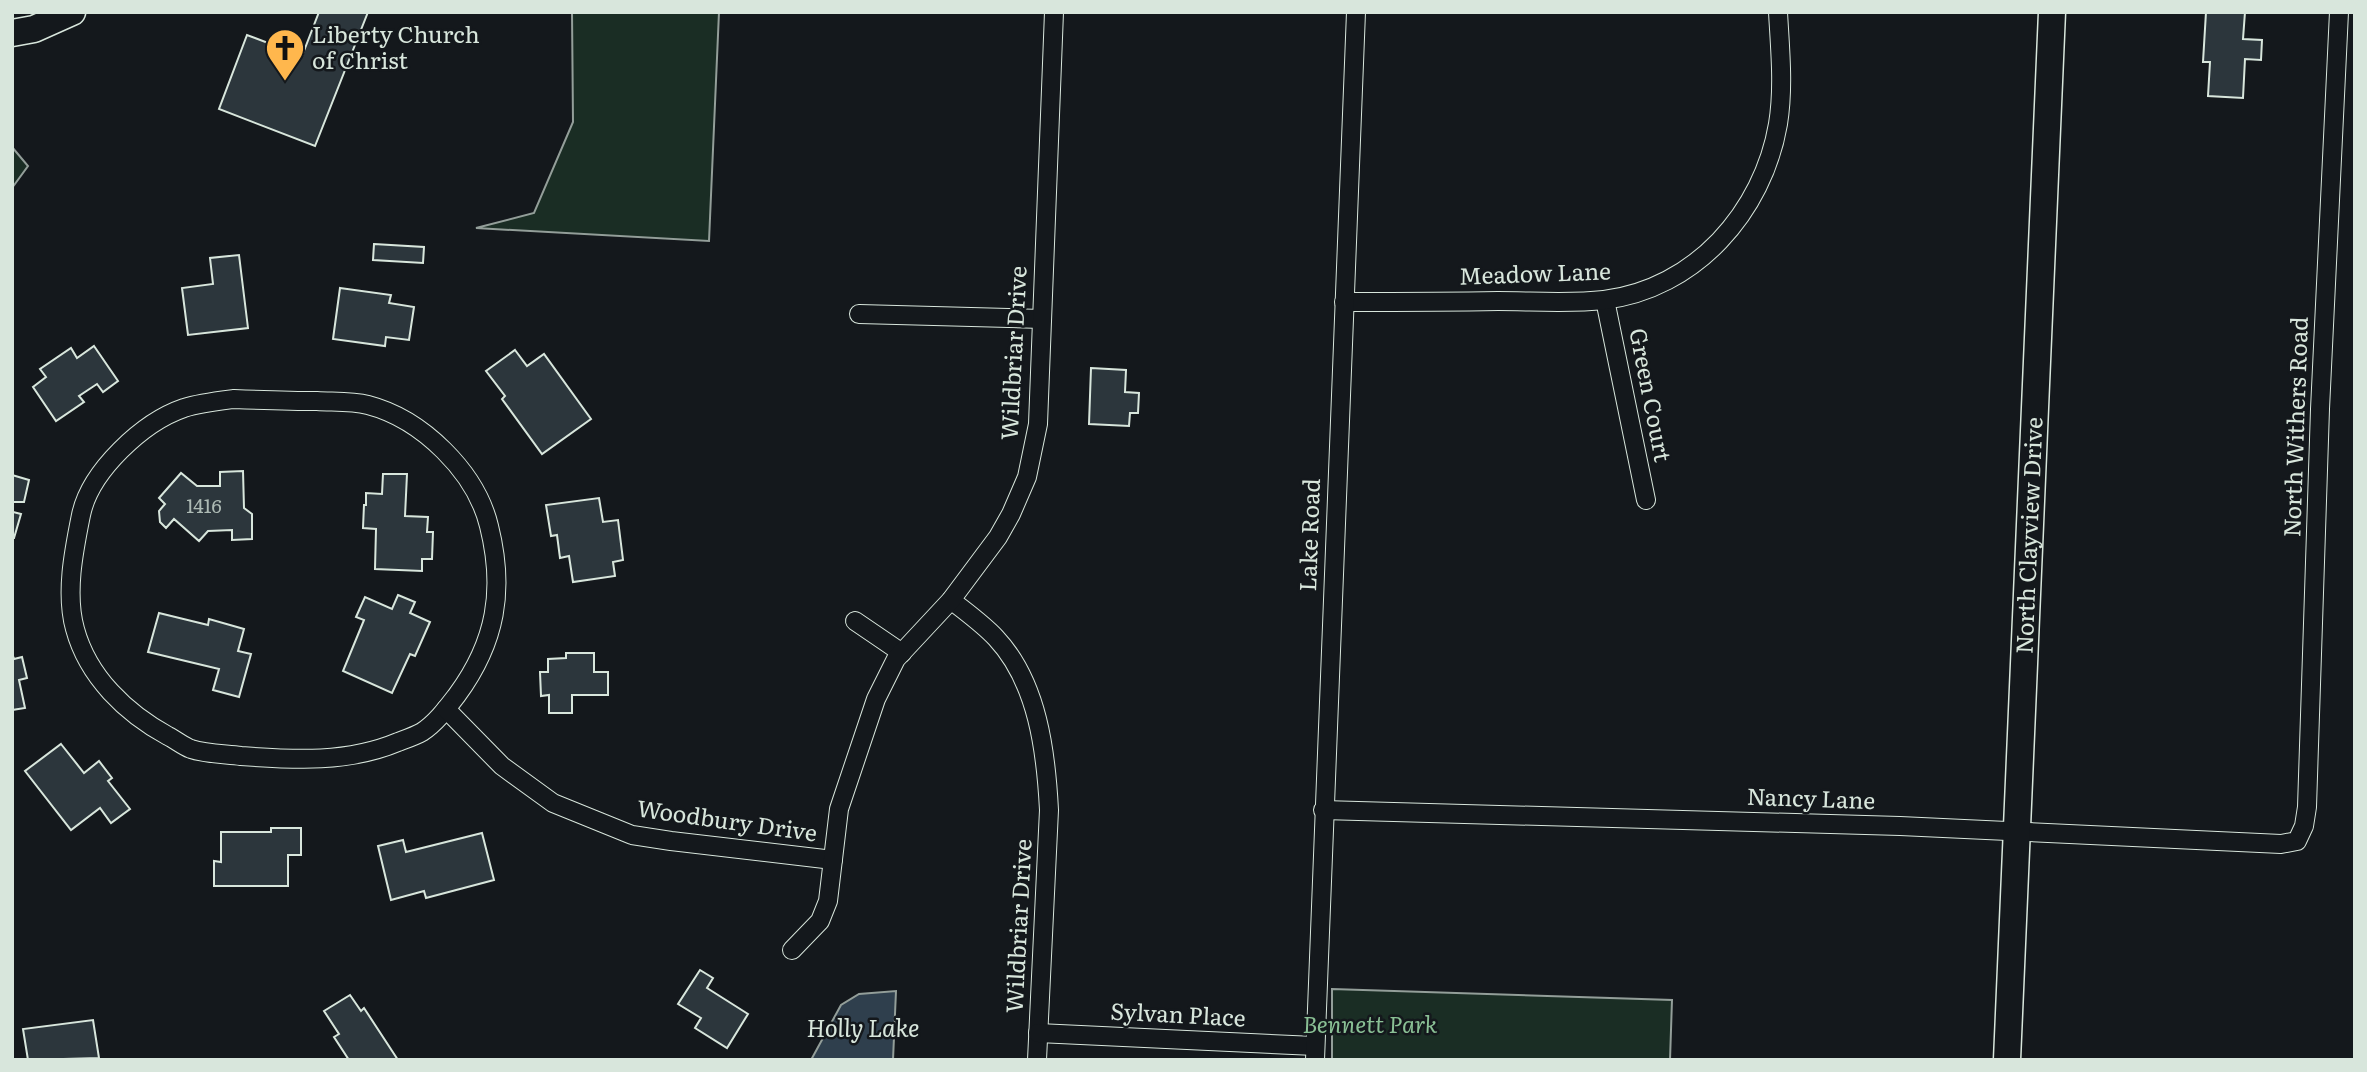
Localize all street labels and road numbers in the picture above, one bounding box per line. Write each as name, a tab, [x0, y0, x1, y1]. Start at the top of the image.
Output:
street label: Meadow Lane	[1458, 252, 1612, 292]
street label: Wildbriar Drive	[990, 265, 1034, 441]
street label: North Withers Road	[2273, 316, 2315, 538]
street label: Green Court	[1622, 325, 1682, 465]
street label: North Clayview Drive	[2005, 416, 2050, 655]
street label: Lake Road	[1289, 478, 1327, 592]
street label: Nancy Lane	[1746, 778, 1876, 816]
street label: Woodbury Drive	[635, 790, 820, 849]
street label: Wildbriar Drive	[995, 838, 1039, 1014]
street label: Sylvan Place	[1110, 992, 1247, 1034]

